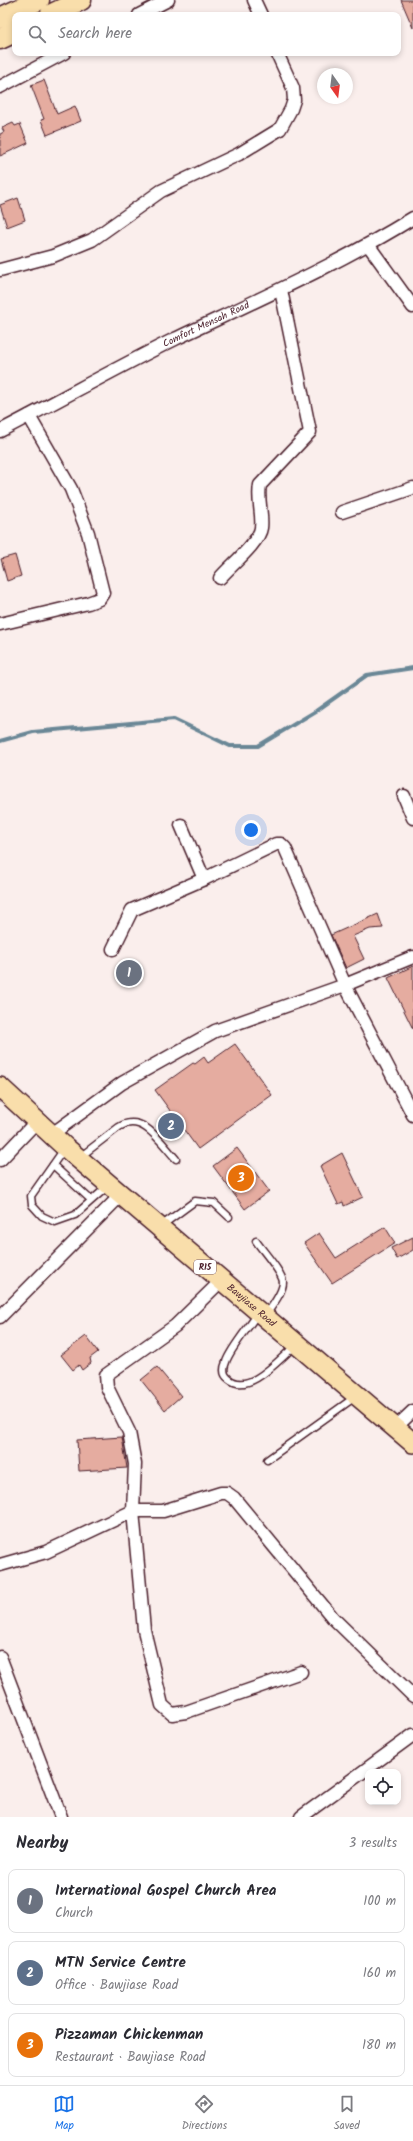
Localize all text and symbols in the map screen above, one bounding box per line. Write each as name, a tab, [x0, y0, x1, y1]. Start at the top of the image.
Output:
search box	[12, 12, 401, 56]
text: Search here	[58, 22, 132, 46]
icon: search	[26, 23, 48, 45]
north arrow	[317, 68, 353, 104]
street label: Comfort Mensah Road	[160, 297, 253, 352]
your location	[241, 820, 261, 840]
pin: 1	[116, 958, 142, 988]
pin: 2	[158, 1111, 184, 1141]
pin: 3	[228, 1163, 254, 1193]
road number: R15	[194, 1260, 216, 1274]
street label: Bawjiase Road	[223, 1280, 280, 1332]
map controls	[365, 1769, 401, 1805]
button: locate	[365, 1769, 401, 1805]
text: Nearby	[16, 1830, 68, 1857]
text: 3 results	[349, 1833, 397, 1854]
text: International Gospel Church Area	[55, 1879, 276, 1903]
text: 1	[28, 1891, 32, 1912]
text: 100 m	[363, 1891, 396, 1912]
text: Church	[55, 1903, 93, 1924]
text: MTN Service Centre	[55, 1951, 186, 1975]
text: 2	[26, 1963, 34, 1984]
text: 160 m	[363, 1963, 396, 1984]
text: Office · Bawjiase Road	[55, 1975, 178, 1996]
text: Pizzaman Chickenman	[55, 2023, 203, 2047]
text: 3	[26, 2035, 34, 2056]
text: 180 m	[362, 2035, 396, 2056]
text: Restaurant · Bawjiase Road	[55, 2047, 206, 2068]
tab: Map	[53, 2093, 75, 2135]
tab: Directions	[182, 2093, 227, 2135]
tab: Saved	[334, 2093, 360, 2135]

